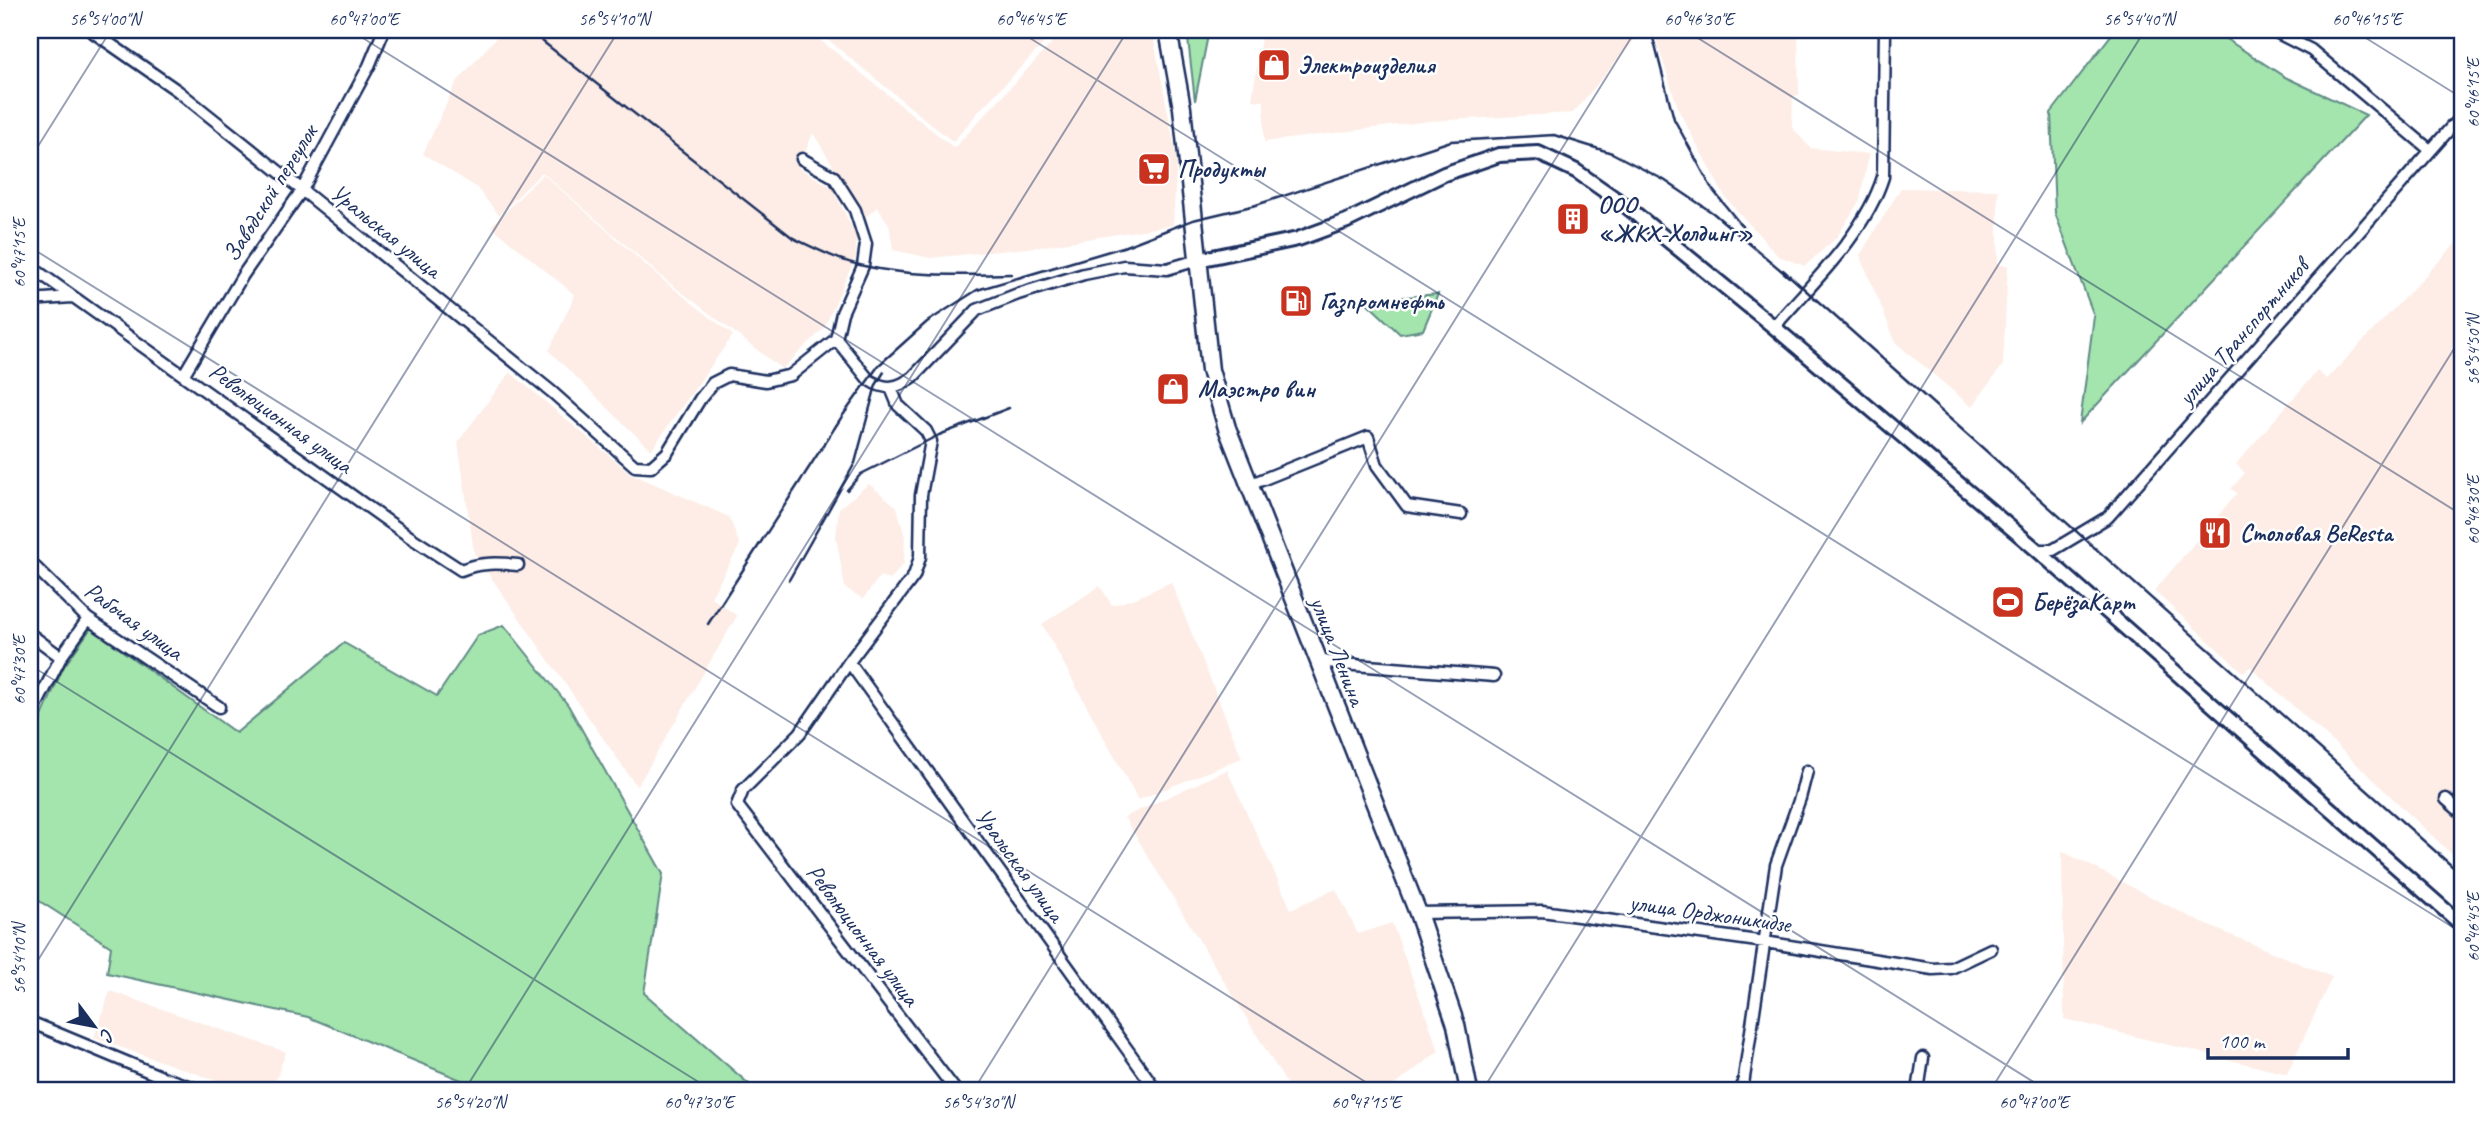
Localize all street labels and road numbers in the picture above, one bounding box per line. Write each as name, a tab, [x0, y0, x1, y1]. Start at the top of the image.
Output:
street label: Заводской переулок	[216, 117, 325, 267]
street label: Уральская улица	[325, 177, 449, 286]
street label: улица Транспортников	[2170, 249, 2318, 413]
street label: Революционная улица	[203, 356, 360, 481]
street label: Рабочая улица	[79, 575, 190, 668]
street label: улица Ленина	[1303, 591, 1373, 712]
street label: Уральская улица	[969, 802, 1073, 930]
street label: Революционная улица	[800, 858, 927, 1013]
street label: улица Орджоникидзе	[1626, 887, 1795, 939]

